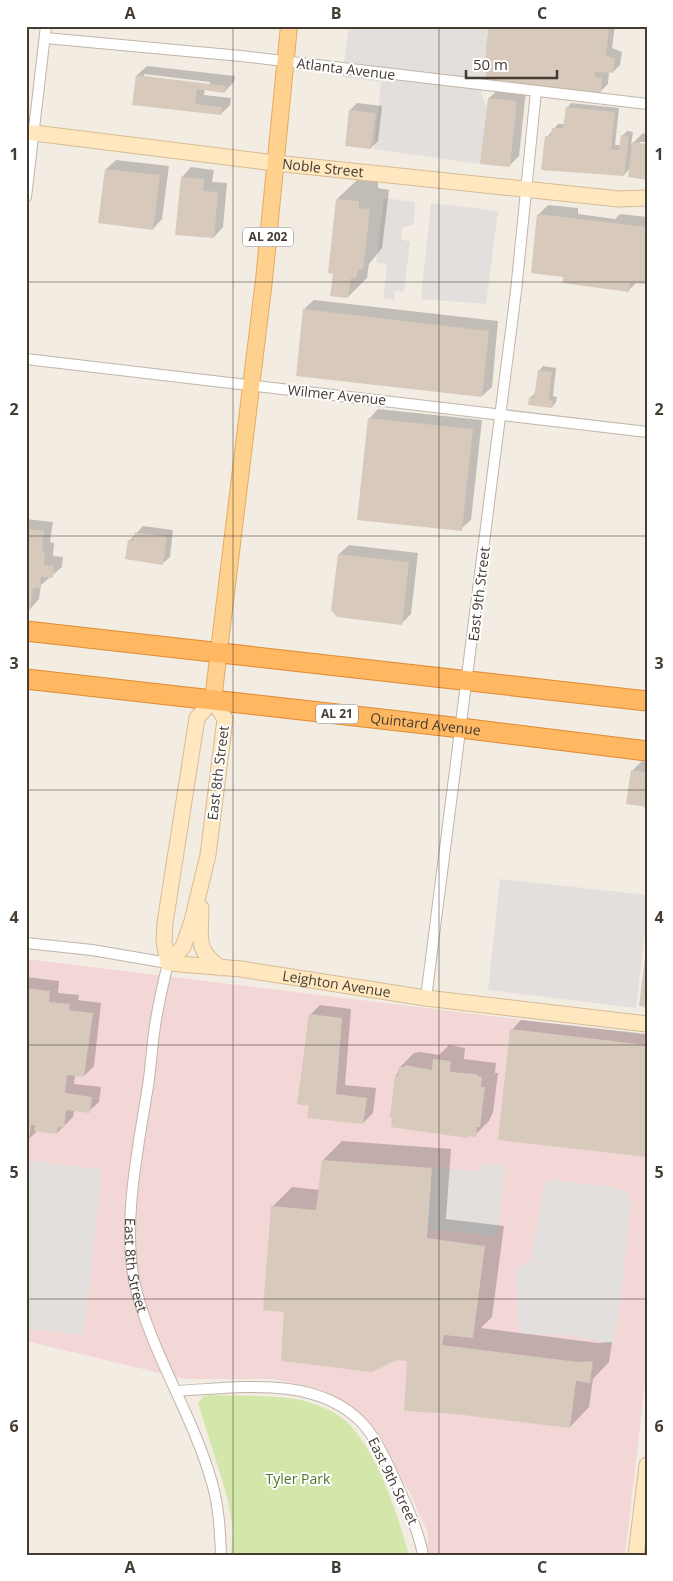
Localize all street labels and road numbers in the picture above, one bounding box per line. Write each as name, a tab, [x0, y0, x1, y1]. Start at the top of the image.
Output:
street label: Atlanta Avenue	[296, 53, 396, 84]
street label: Noble Street	[281, 154, 365, 181]
road number: AL 202	[243, 228, 293, 246]
street label: Wilmer Avenue	[287, 380, 387, 409]
street label: East 9th Street	[463, 546, 494, 642]
road number: AL 21	[316, 704, 358, 724]
street label: Quintard Avenue	[369, 708, 482, 739]
street label: East 8th Street	[202, 725, 233, 821]
street label: Leighton Avenue	[281, 966, 392, 1001]
street label: East 8th Street	[121, 1218, 152, 1315]
street label: East 9th Street	[364, 1434, 423, 1528]

